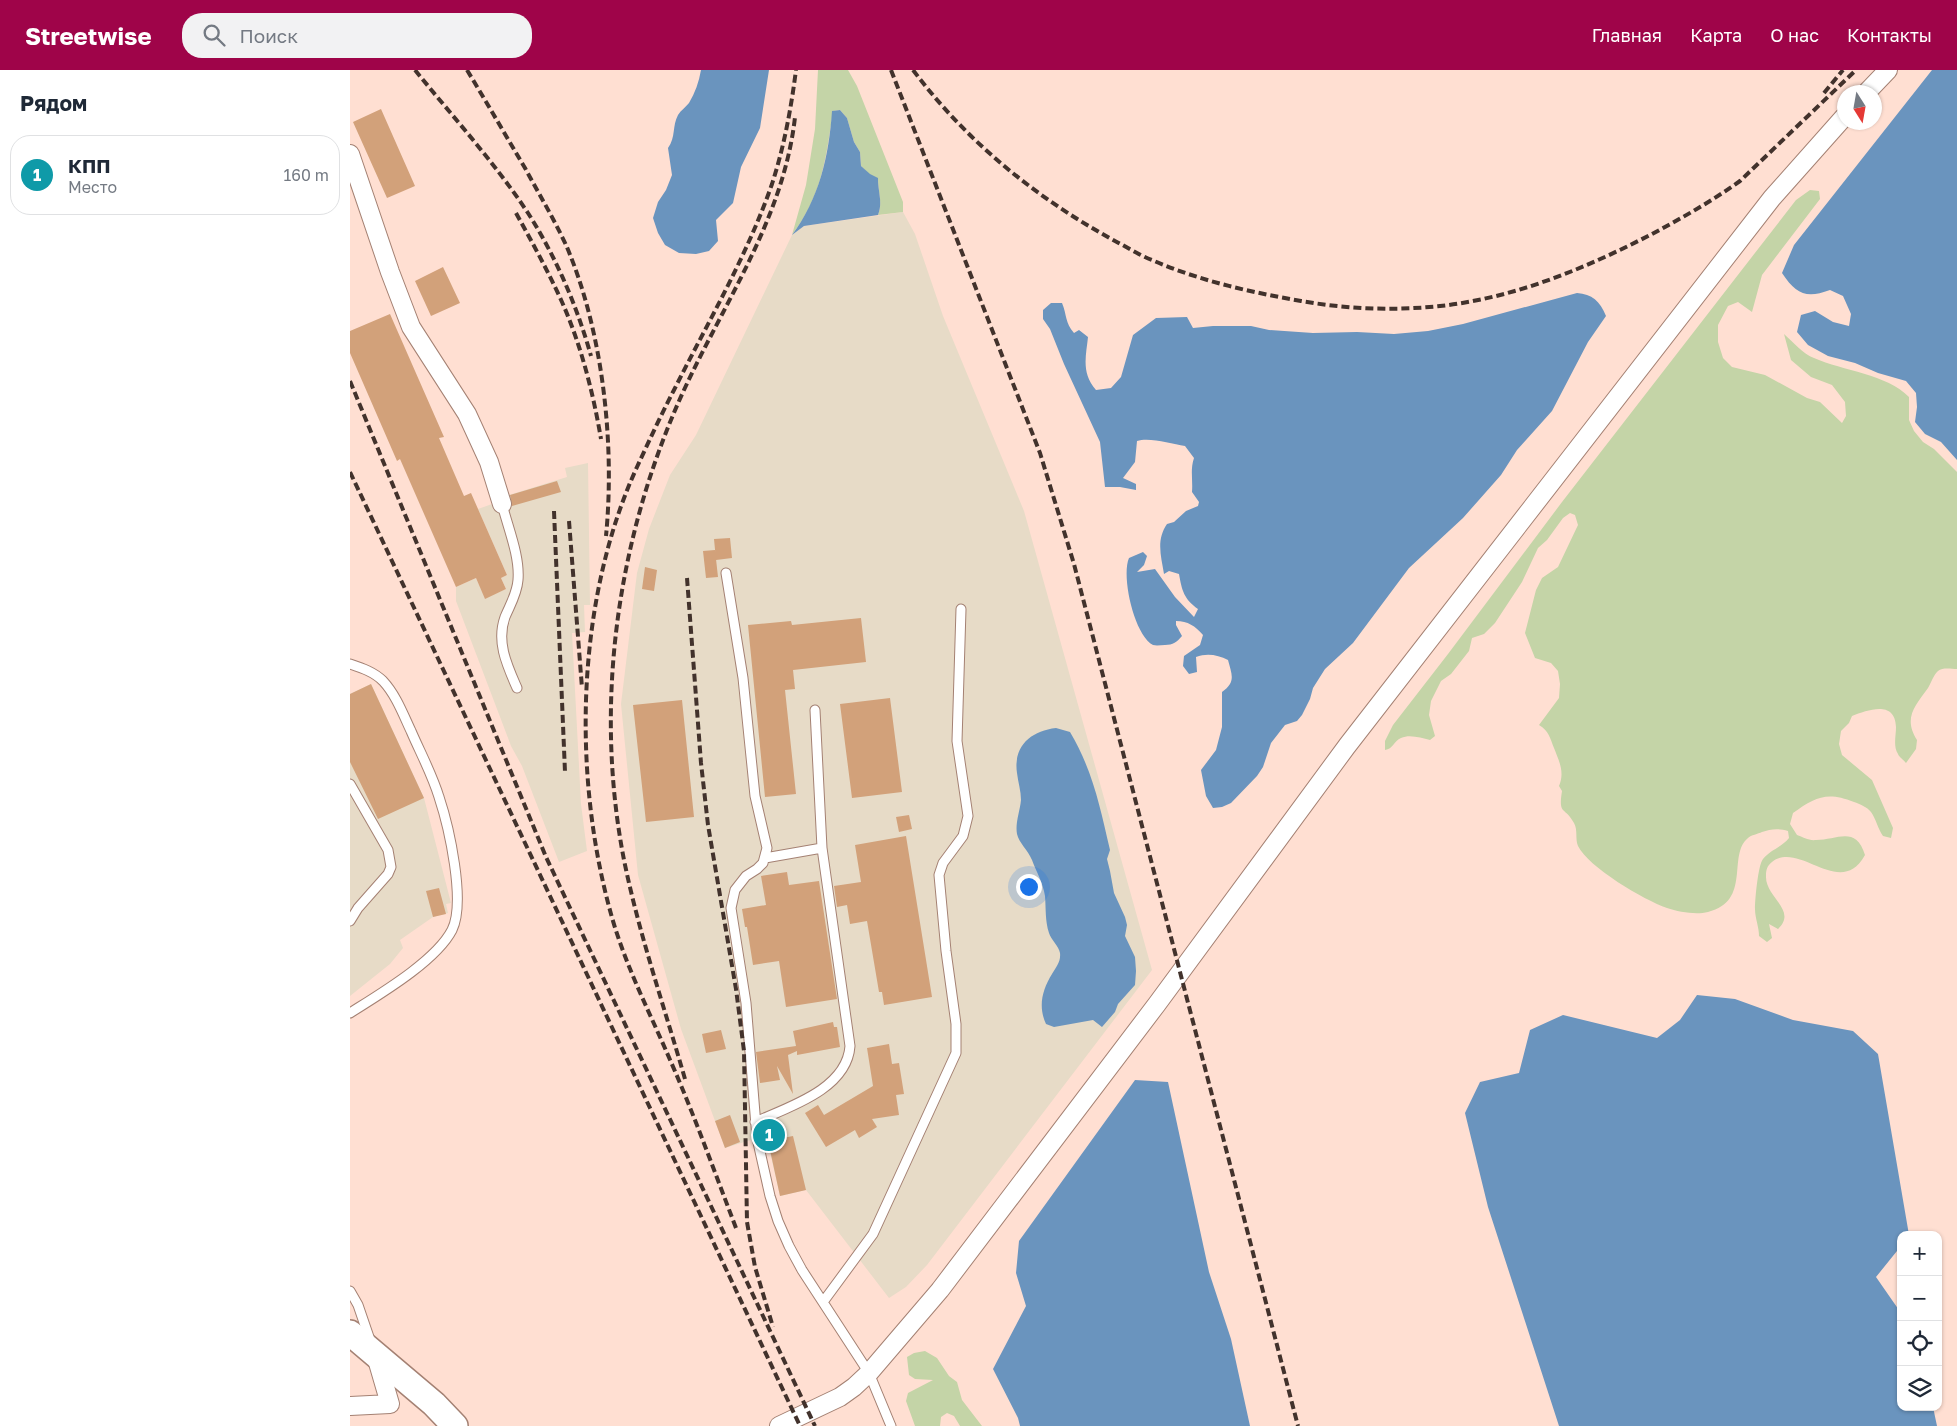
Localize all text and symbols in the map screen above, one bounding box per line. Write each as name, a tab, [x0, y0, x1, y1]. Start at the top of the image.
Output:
search box	[182, 13, 532, 58]
text: Streetwise	[25, 21, 152, 50]
icon: search	[200, 21, 228, 49]
text: Поиск	[240, 24, 298, 47]
text: Главная	[1592, 24, 1662, 46]
text: Карта	[1690, 24, 1742, 46]
text: О нас	[1770, 24, 1819, 46]
text: Контакты	[1847, 24, 1932, 46]
north arrow	[1837, 85, 1882, 130]
text: Рядом	[20, 90, 87, 116]
text: КПП	[68, 154, 110, 177]
text: 1	[33, 165, 41, 185]
text: 160 m	[283, 165, 329, 185]
text: Место	[68, 177, 117, 197]
your location	[1016, 874, 1042, 900]
pin: 1	[753, 1116, 785, 1154]
map controls	[1897, 1231, 1942, 1411]
button: +	[1897, 1231, 1942, 1276]
button: −	[1897, 1276, 1942, 1321]
button: locate	[1897, 1321, 1942, 1366]
button: layers	[1897, 1366, 1942, 1411]

